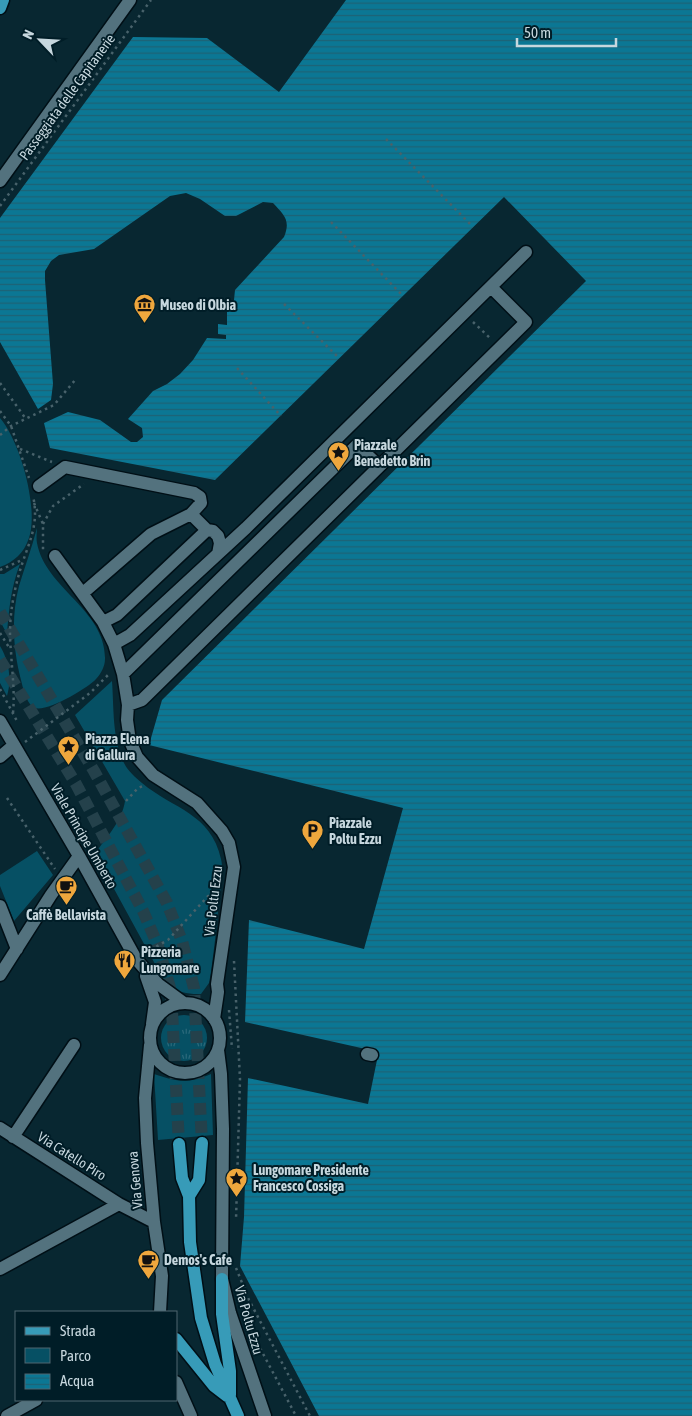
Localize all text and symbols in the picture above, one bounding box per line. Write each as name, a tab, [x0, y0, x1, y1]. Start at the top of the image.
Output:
north arrow	[15, 15, 65, 65]
scale bar	[517, 15, 616, 47]
text: 50 m	[524, 24, 551, 41]
text: N	[19, 27, 37, 42]
street label: Passeggiata delle Capitanerie	[16, 31, 118, 163]
museum icon: Museo di Olbia	[132, 293, 156, 324]
place label: Museo di Olbia	[160, 297, 236, 313]
place label: Piazzale Benedetto Brin	[354, 437, 430, 469]
place icon: Piazzale Benedetto Brin	[326, 441, 350, 472]
place label: Piazza Elena di Gallura	[85, 731, 150, 763]
place icon: Piazza Elena di Gallura	[57, 735, 81, 766]
street label: Viale Principe Umberto	[47, 781, 121, 891]
place label: Piazzale Poltu Ezzu	[329, 815, 382, 847]
parking icon: Piazzale Poltu Ezzu	[301, 819, 325, 850]
street label: Via Poltu Ezzu	[201, 865, 225, 937]
cafe icon: Caffè Bellavista	[54, 875, 78, 906]
place label: Caffè Bellavista	[26, 907, 107, 923]
place label: Pizzeria Lungomare	[141, 944, 199, 976]
restaurant icon: Pizzeria Lungomare	[113, 948, 137, 979]
street label: Via Catello Piro	[35, 1129, 109, 1183]
street label: Via Genova	[125, 1151, 145, 1209]
place label: Lungomare Presidente Francesco Cossiga	[253, 1162, 369, 1194]
place icon: Lungomare Presidente Francesco Cossiga	[225, 1166, 249, 1197]
cafe icon: Demos's Cafe	[136, 1248, 160, 1279]
place label: Demos's Cafe	[164, 1252, 232, 1268]
street label: Via Poltu Ezzu	[232, 1284, 266, 1356]
legend	[15, 1311, 178, 1401]
text: Strada	[60, 1322, 96, 1339]
text: Parco	[60, 1347, 91, 1364]
text: Acqua	[60, 1372, 94, 1389]

